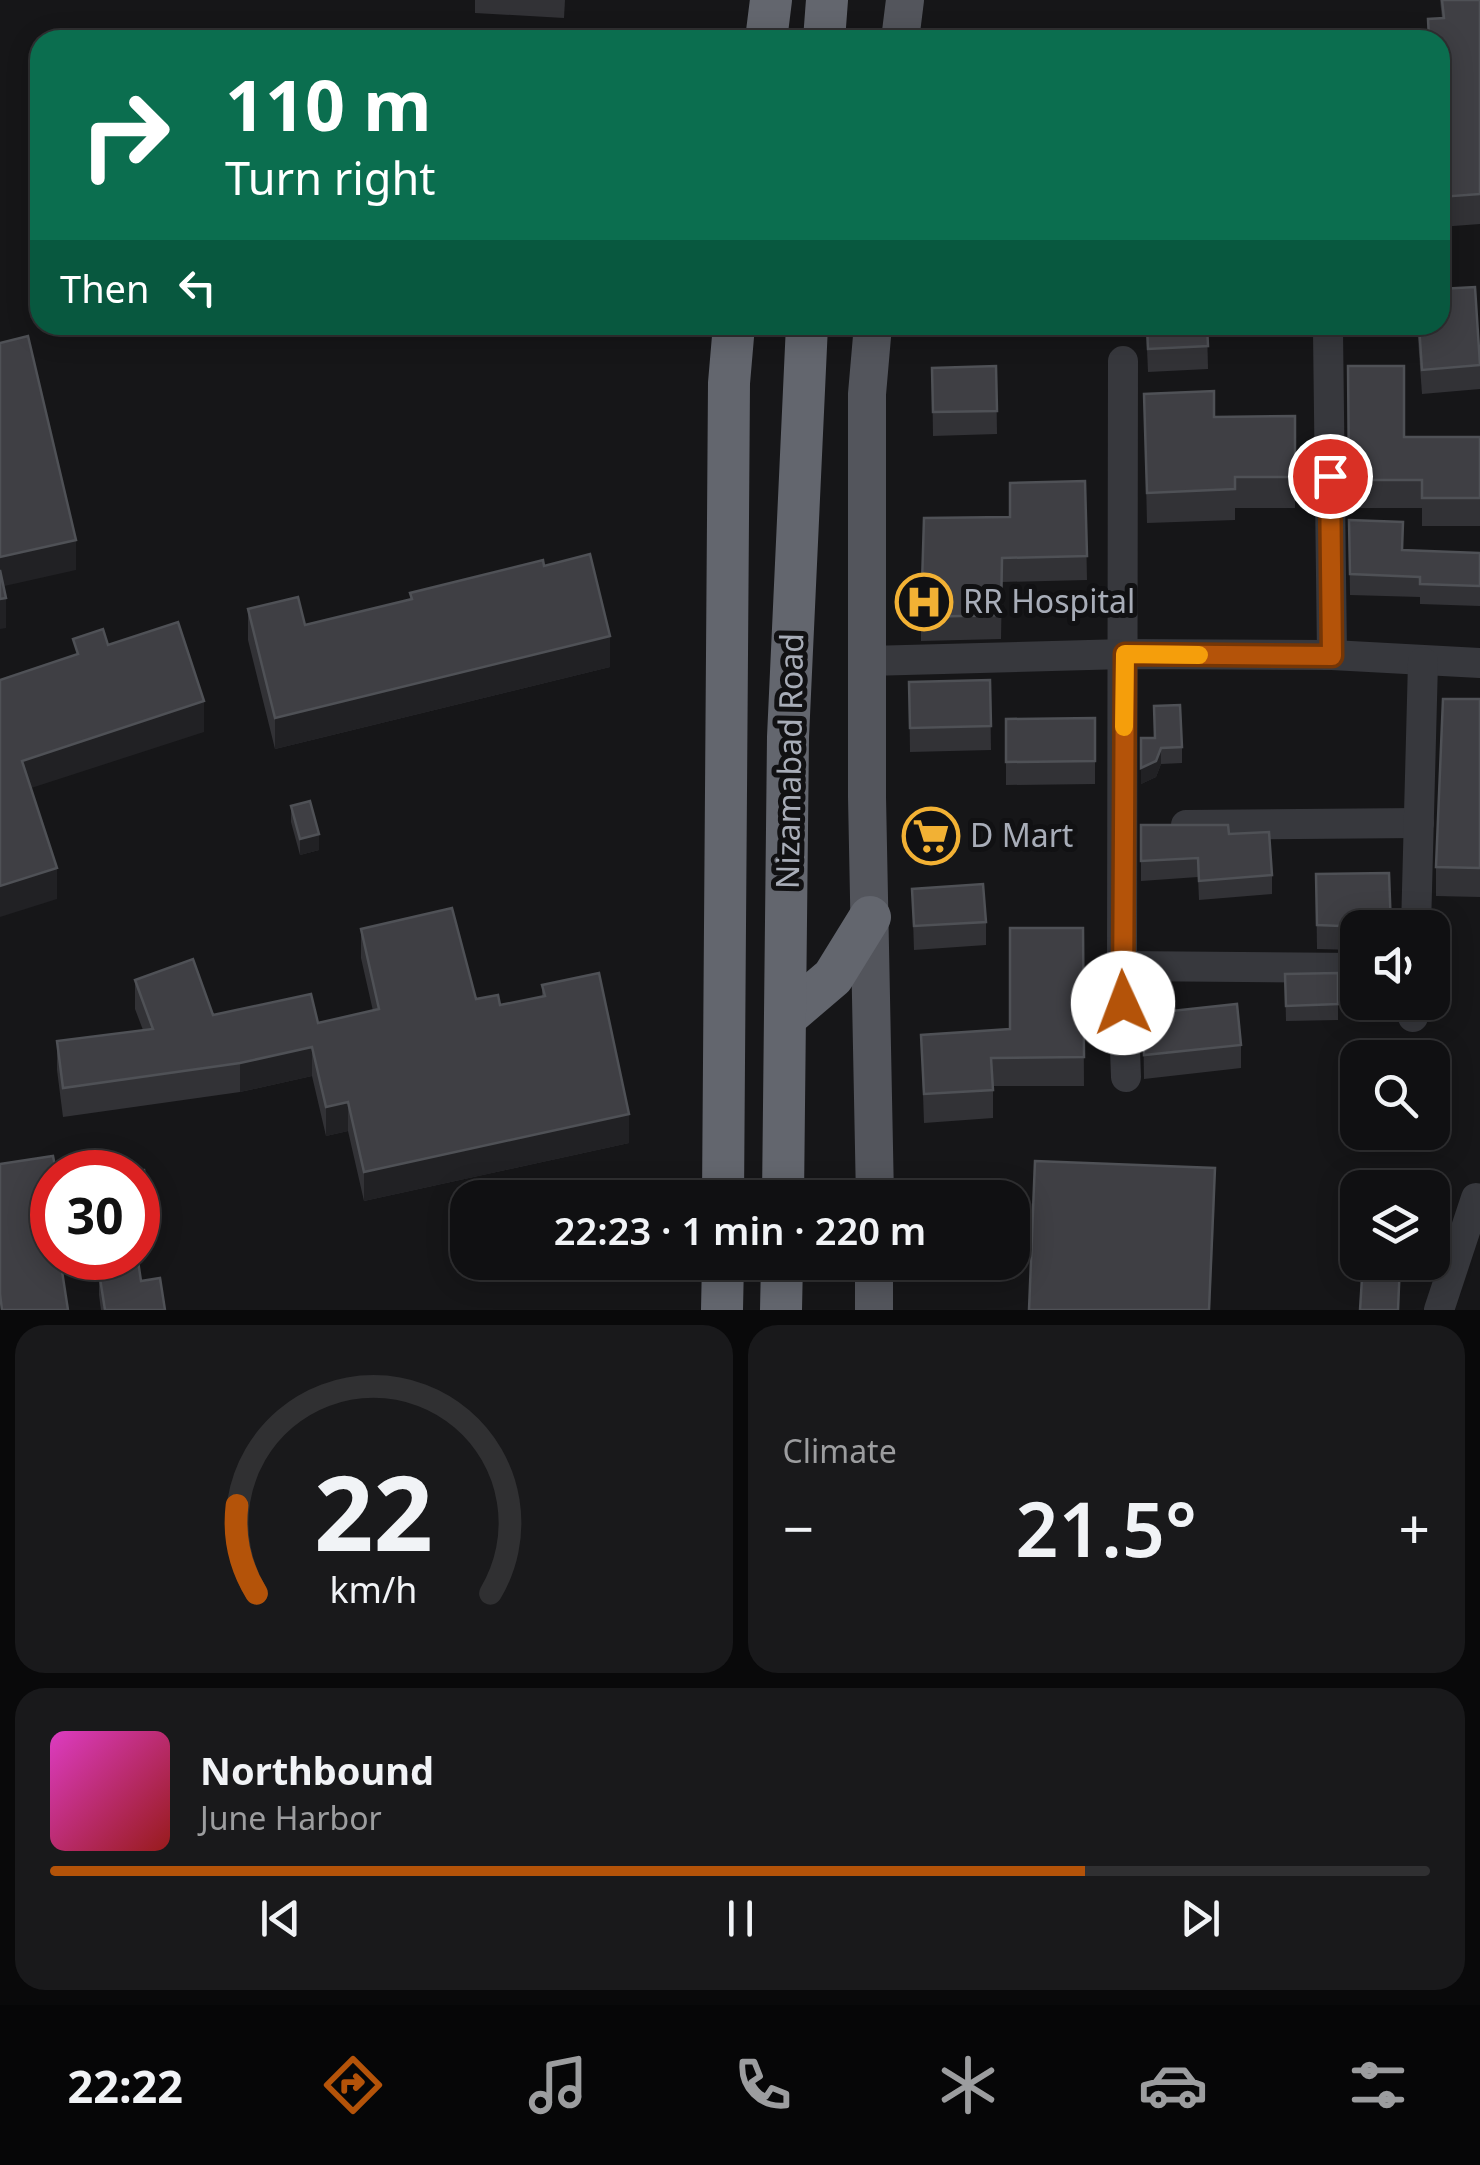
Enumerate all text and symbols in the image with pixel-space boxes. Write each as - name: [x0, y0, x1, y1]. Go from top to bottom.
- text: 110 m: [225, 56, 432, 152]
- icon: right: [60, 70, 190, 200]
- text: Turn right: [225, 147, 436, 208]
- icon: left: [170, 260, 225, 315]
- text: Then: [60, 262, 150, 314]
- pin: [1288, 434, 1373, 519]
- icon: arrive: [1303, 449, 1358, 504]
- hospital icon: RR Hospital: [894, 572, 954, 632]
- place label: RR Hospital: [963, 579, 1135, 622]
- street label: Nizamabad Road: [765, 633, 812, 889]
- supermarket icon: D Mart: [901, 806, 961, 866]
- place label: D Mart: [970, 813, 1073, 856]
- map controls: [1340, 910, 1450, 1280]
- button: sound: [1340, 910, 1450, 1020]
- position arrow: [1071, 951, 1175, 1055]
- button: search: [1340, 1040, 1450, 1150]
- speed limit sign: 30: [30, 1150, 160, 1280]
- button: layers: [1340, 1170, 1450, 1280]
- text: 22:23 · 1 min · 220 m: [554, 1204, 926, 1256]
- text: Climate: [783, 1429, 897, 1472]
- text: 22: [314, 1440, 433, 1581]
- text: 21.5°: [1016, 1477, 1197, 1579]
- text: −: [783, 1490, 814, 1565]
- text: +: [1399, 1490, 1430, 1565]
- text: km/h: [330, 1565, 418, 1613]
- text: Northbound: [200, 1744, 434, 1796]
- text: June Harbor: [200, 1796, 382, 1839]
- icon: previous: [253, 1891, 308, 1946]
- icon: pause: [713, 1891, 768, 1946]
- icon: next: [1173, 1891, 1228, 1946]
- icon: directions: [318, 2050, 388, 2120]
- icon: music: [523, 2050, 593, 2120]
- icon: phone: [728, 2050, 798, 2120]
- icon: climate: [933, 2050, 1003, 2120]
- icon: car: [1138, 2050, 1208, 2120]
- icon: filters: [1343, 2050, 1413, 2120]
- text: 22:22: [67, 2055, 183, 2116]

